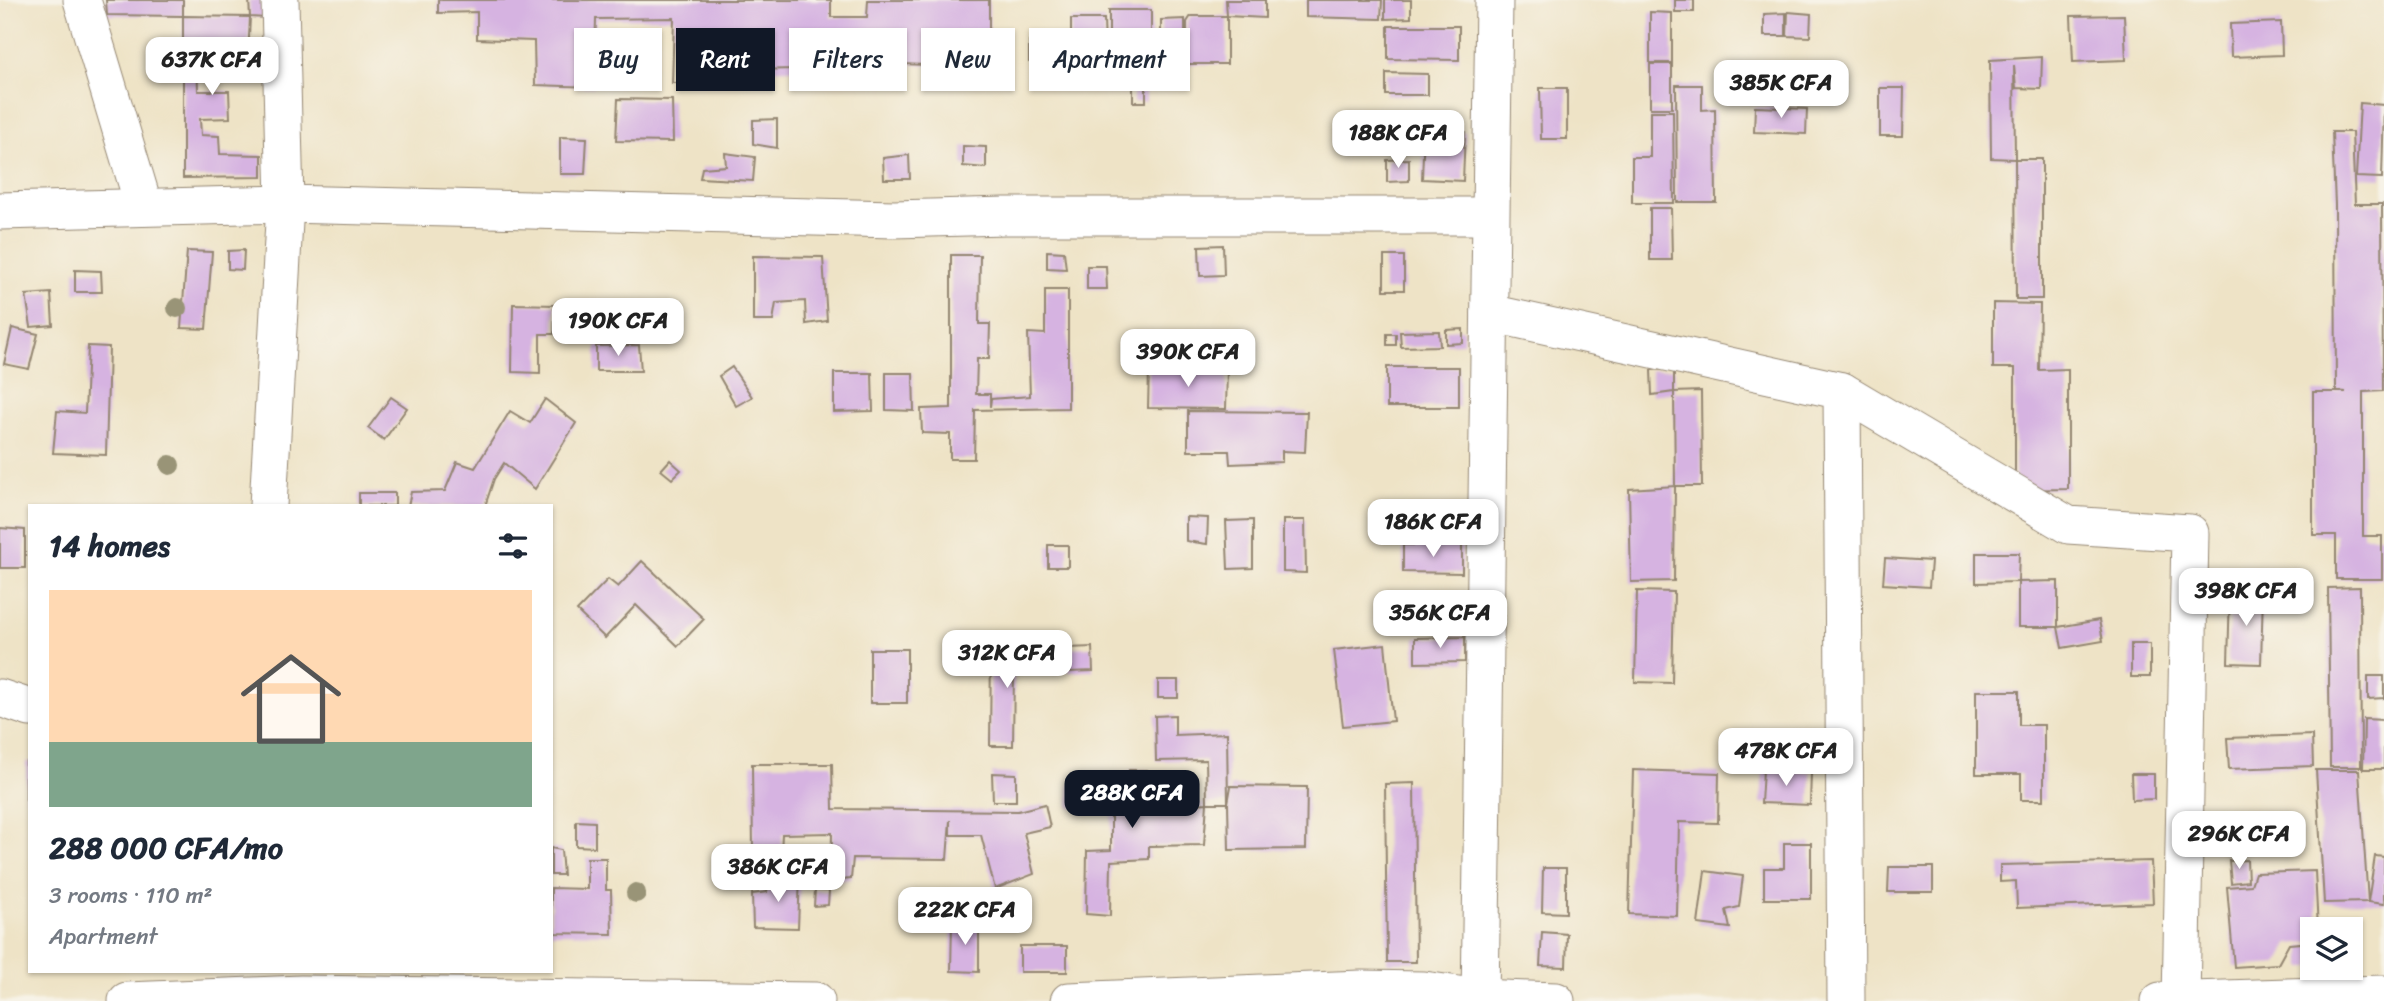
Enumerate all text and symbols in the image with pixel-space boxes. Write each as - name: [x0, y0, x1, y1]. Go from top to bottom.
- chip: Buy: [574, 28, 662, 91]
- chip: Rent: [676, 28, 775, 91]
- chip: Filters: [789, 28, 907, 91]
- chip: New: [921, 28, 1015, 91]
- chip: Apartment: [1029, 28, 1190, 91]
- pin: 637K CFA: [140, 38, 284, 97]
- text: 637K CFA: [162, 39, 262, 80]
- pin: 385K CFA: [1709, 60, 1853, 120]
- text: 385K CFA: [1730, 62, 1832, 103]
- pin: 188K CFA: [1326, 110, 1470, 170]
- text: 188K CFA: [1348, 112, 1448, 153]
- pin: 190K CFA: [546, 298, 690, 358]
- text: 190K CFA: [568, 300, 668, 341]
- pin: 390K CFA: [1116, 330, 1260, 389]
- text: 390K CFA: [1136, 331, 1240, 372]
- pin: 186K CFA: [1361, 500, 1505, 559]
- text: 186K CFA: [1384, 501, 1482, 542]
- text: 14 homes: [49, 519, 170, 573]
- icon: filters: [494, 527, 532, 565]
- pin: 398K CFA: [2174, 568, 2318, 628]
- text: 398K CFA: [2195, 570, 2297, 611]
- pin: 356K CFA: [1368, 590, 1512, 650]
- text: 356K CFA: [1389, 592, 1491, 633]
- pin: 312K CFA: [935, 630, 1079, 690]
- text: 312K CFA: [958, 632, 1056, 673]
- icon: home: [228, 636, 354, 762]
- pin: 478K CFA: [1714, 728, 1858, 788]
- text: 478K CFA: [1734, 730, 1838, 771]
- pin: 288K CFA: [1060, 770, 1204, 830]
- text: 288K CFA: [1081, 772, 1183, 813]
- pin: 296K CFA: [2167, 812, 2311, 871]
- text: 296K CFA: [2188, 813, 2290, 854]
- text: 288 000 CFA/mo: [49, 821, 283, 875]
- pin: 386K CFA: [706, 844, 850, 904]
- text: 386K CFA: [727, 846, 829, 887]
- text: 3 rooms · 110 m²: [49, 875, 213, 916]
- pin: 222K CFA: [893, 888, 1037, 947]
- text: 222K CFA: [914, 889, 1016, 930]
- text: Apartment: [49, 916, 158, 957]
- map controls: [2300, 917, 2363, 980]
- button: layers: [2300, 917, 2363, 980]

